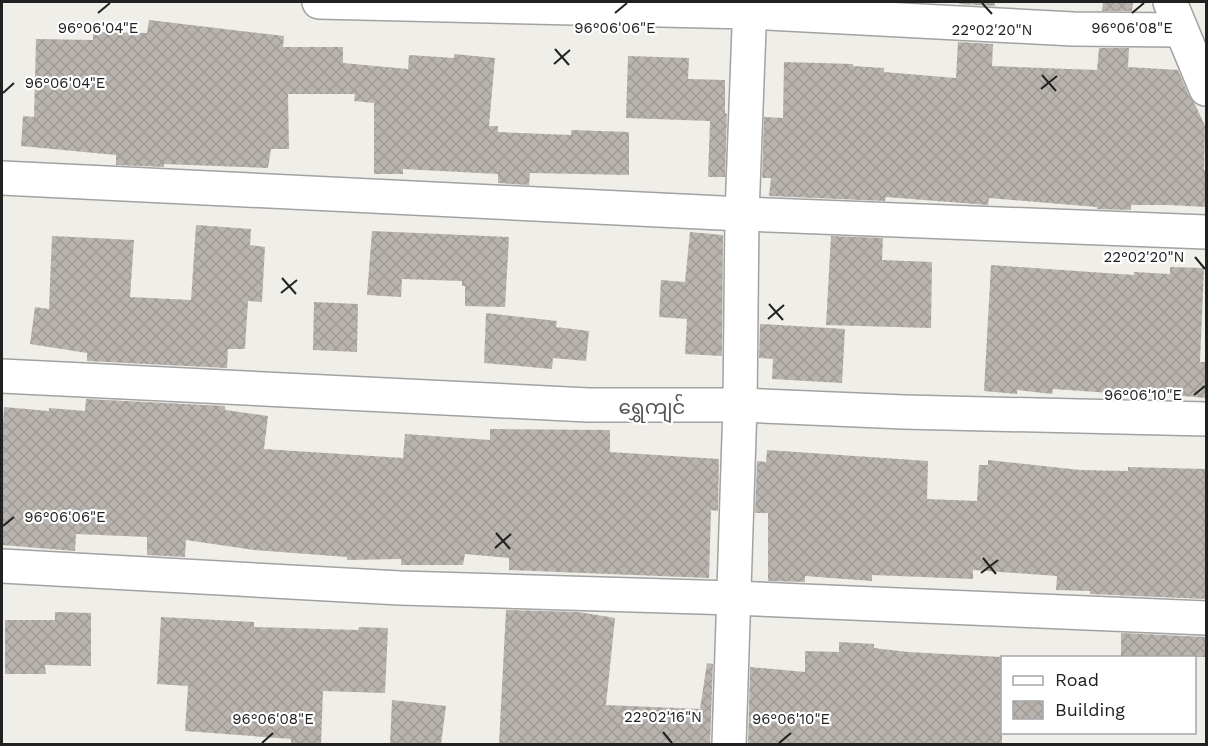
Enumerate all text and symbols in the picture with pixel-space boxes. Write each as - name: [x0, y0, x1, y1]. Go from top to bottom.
- text: 96°06'04"E: [58, 19, 138, 37]
- text: 96°06'06"E: [574, 19, 656, 37]
- text: 96°06'08"E: [1091, 19, 1173, 37]
- text: 22°02'20"N: [951, 21, 1033, 39]
- text: 96°06'04"E: [25, 74, 105, 92]
- text: 22°02'20"N: [1103, 248, 1185, 266]
- text: 96°06'10"E: [1104, 386, 1182, 404]
- district label: ရွှေကျင်: [619, 393, 685, 423]
- text: 96°06'06"E: [24, 508, 106, 526]
- legend: [1001, 656, 1196, 734]
- text: Road: [1055, 669, 1099, 690]
- text: Building: [1055, 699, 1125, 720]
- text: 22°02'16"N: [624, 708, 702, 726]
- text: 96°06'08"E: [232, 710, 314, 728]
- text: 96°06'10"E: [752, 710, 830, 728]

